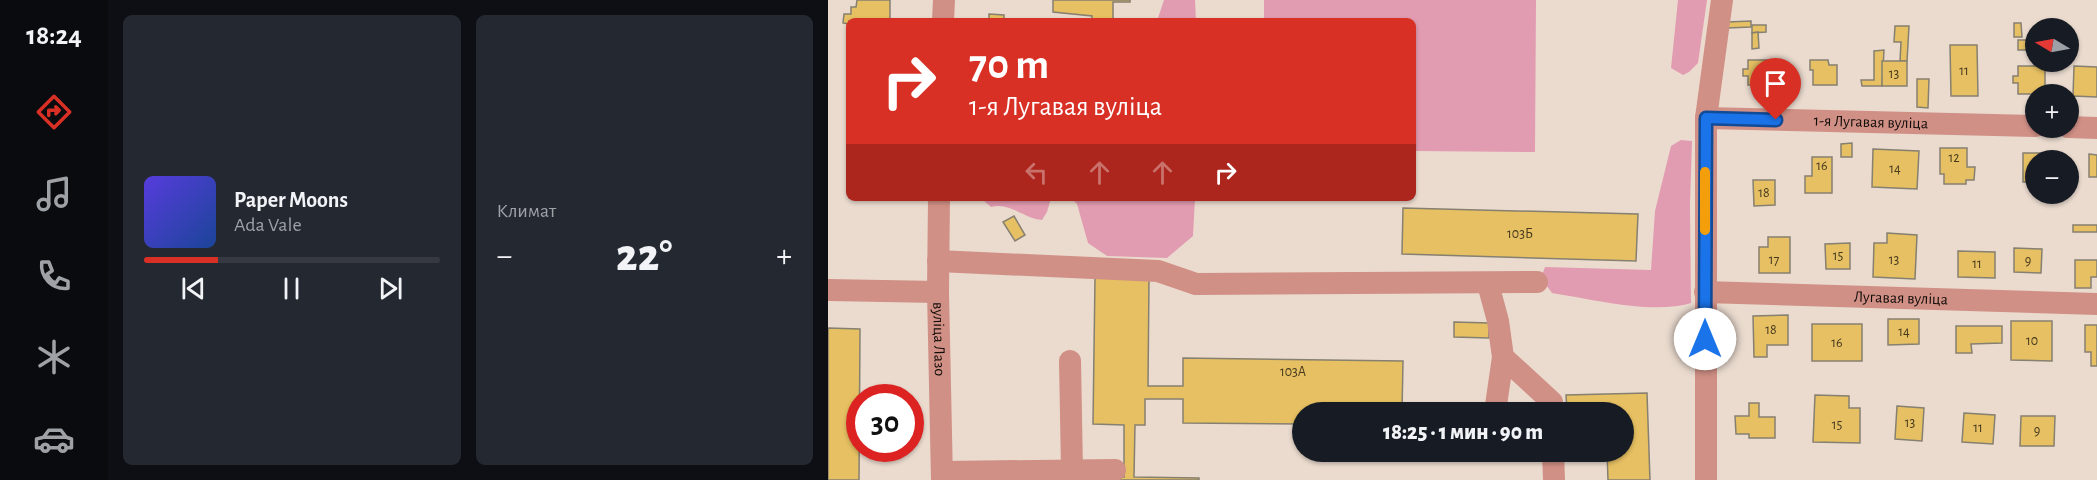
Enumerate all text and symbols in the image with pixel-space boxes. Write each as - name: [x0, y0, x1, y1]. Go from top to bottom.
- north arrow: [2025, 18, 2079, 72]
- map controls: [2025, 18, 2079, 204]
- text: 18:24: [26, 22, 82, 49]
- icon: right: [870, 42, 948, 120]
- text: 70 m: [969, 44, 1049, 86]
- pin: [1750, 58, 1801, 120]
- house number: 11: [1959, 64, 1969, 78]
- icon: arrive: [1759, 67, 1792, 100]
- house number: 13: [1889, 67, 1900, 81]
- button: +: [2025, 84, 2079, 138]
- icon: directions: [33, 91, 75, 133]
- text: 1-я Лугавая вуліца: [969, 93, 1162, 120]
- street label: 1-я Лугавая вуліца: [1814, 113, 1928, 132]
- button: −: [2025, 150, 2079, 204]
- house number: 12: [1948, 151, 1960, 165]
- icon: left: [1020, 156, 1053, 189]
- icon: ahead: [1083, 156, 1116, 189]
- icon: ahead: [1146, 156, 1179, 189]
- icon: right: [1209, 156, 1242, 189]
- house number: 16: [1816, 159, 1828, 173]
- house number: 14: [1889, 162, 1901, 176]
- icon: music: [33, 173, 75, 215]
- house number: 18: [1758, 186, 1770, 200]
- text: Paper Moons: [234, 189, 348, 211]
- text: Климат: [497, 201, 556, 221]
- text: Ada Vale: [234, 215, 302, 235]
- house number: 103Б: [1507, 227, 1533, 241]
- text: 22°: [616, 234, 672, 279]
- text: −: [497, 240, 512, 273]
- text: +: [776, 240, 792, 273]
- house number: 15: [1833, 249, 1843, 263]
- house number: 17: [1769, 253, 1779, 267]
- house number: 13: [1889, 253, 1900, 267]
- house number: 9: [2025, 254, 2031, 268]
- icon: phone: [33, 255, 75, 297]
- house number: 11: [1972, 257, 1982, 271]
- icon: previous: [177, 272, 210, 305]
- icon: pause: [275, 272, 308, 305]
- icon: next: [374, 272, 407, 305]
- street label: Лугавая вуліца: [1854, 289, 1948, 308]
- street label: вуліца Лазо: [929, 302, 948, 376]
- position arrow: [1673, 307, 1737, 371]
- house number: 18: [1765, 323, 1777, 337]
- house number: 14: [1898, 325, 1910, 339]
- house number: 10: [2026, 334, 2038, 348]
- icon: climate: [33, 336, 75, 378]
- house number: 16: [1831, 336, 1843, 350]
- house number: 103А: [1280, 365, 1306, 379]
- speed limit sign: 30: [846, 384, 924, 462]
- house number: 13: [1905, 416, 1916, 430]
- icon: car: [33, 418, 75, 460]
- house number: 15: [1832, 418, 1842, 432]
- text: 18:25 · 1 мин · 90 m: [1383, 421, 1543, 443]
- house number: 11: [1973, 421, 1983, 435]
- house number: 9: [2034, 424, 2040, 438]

